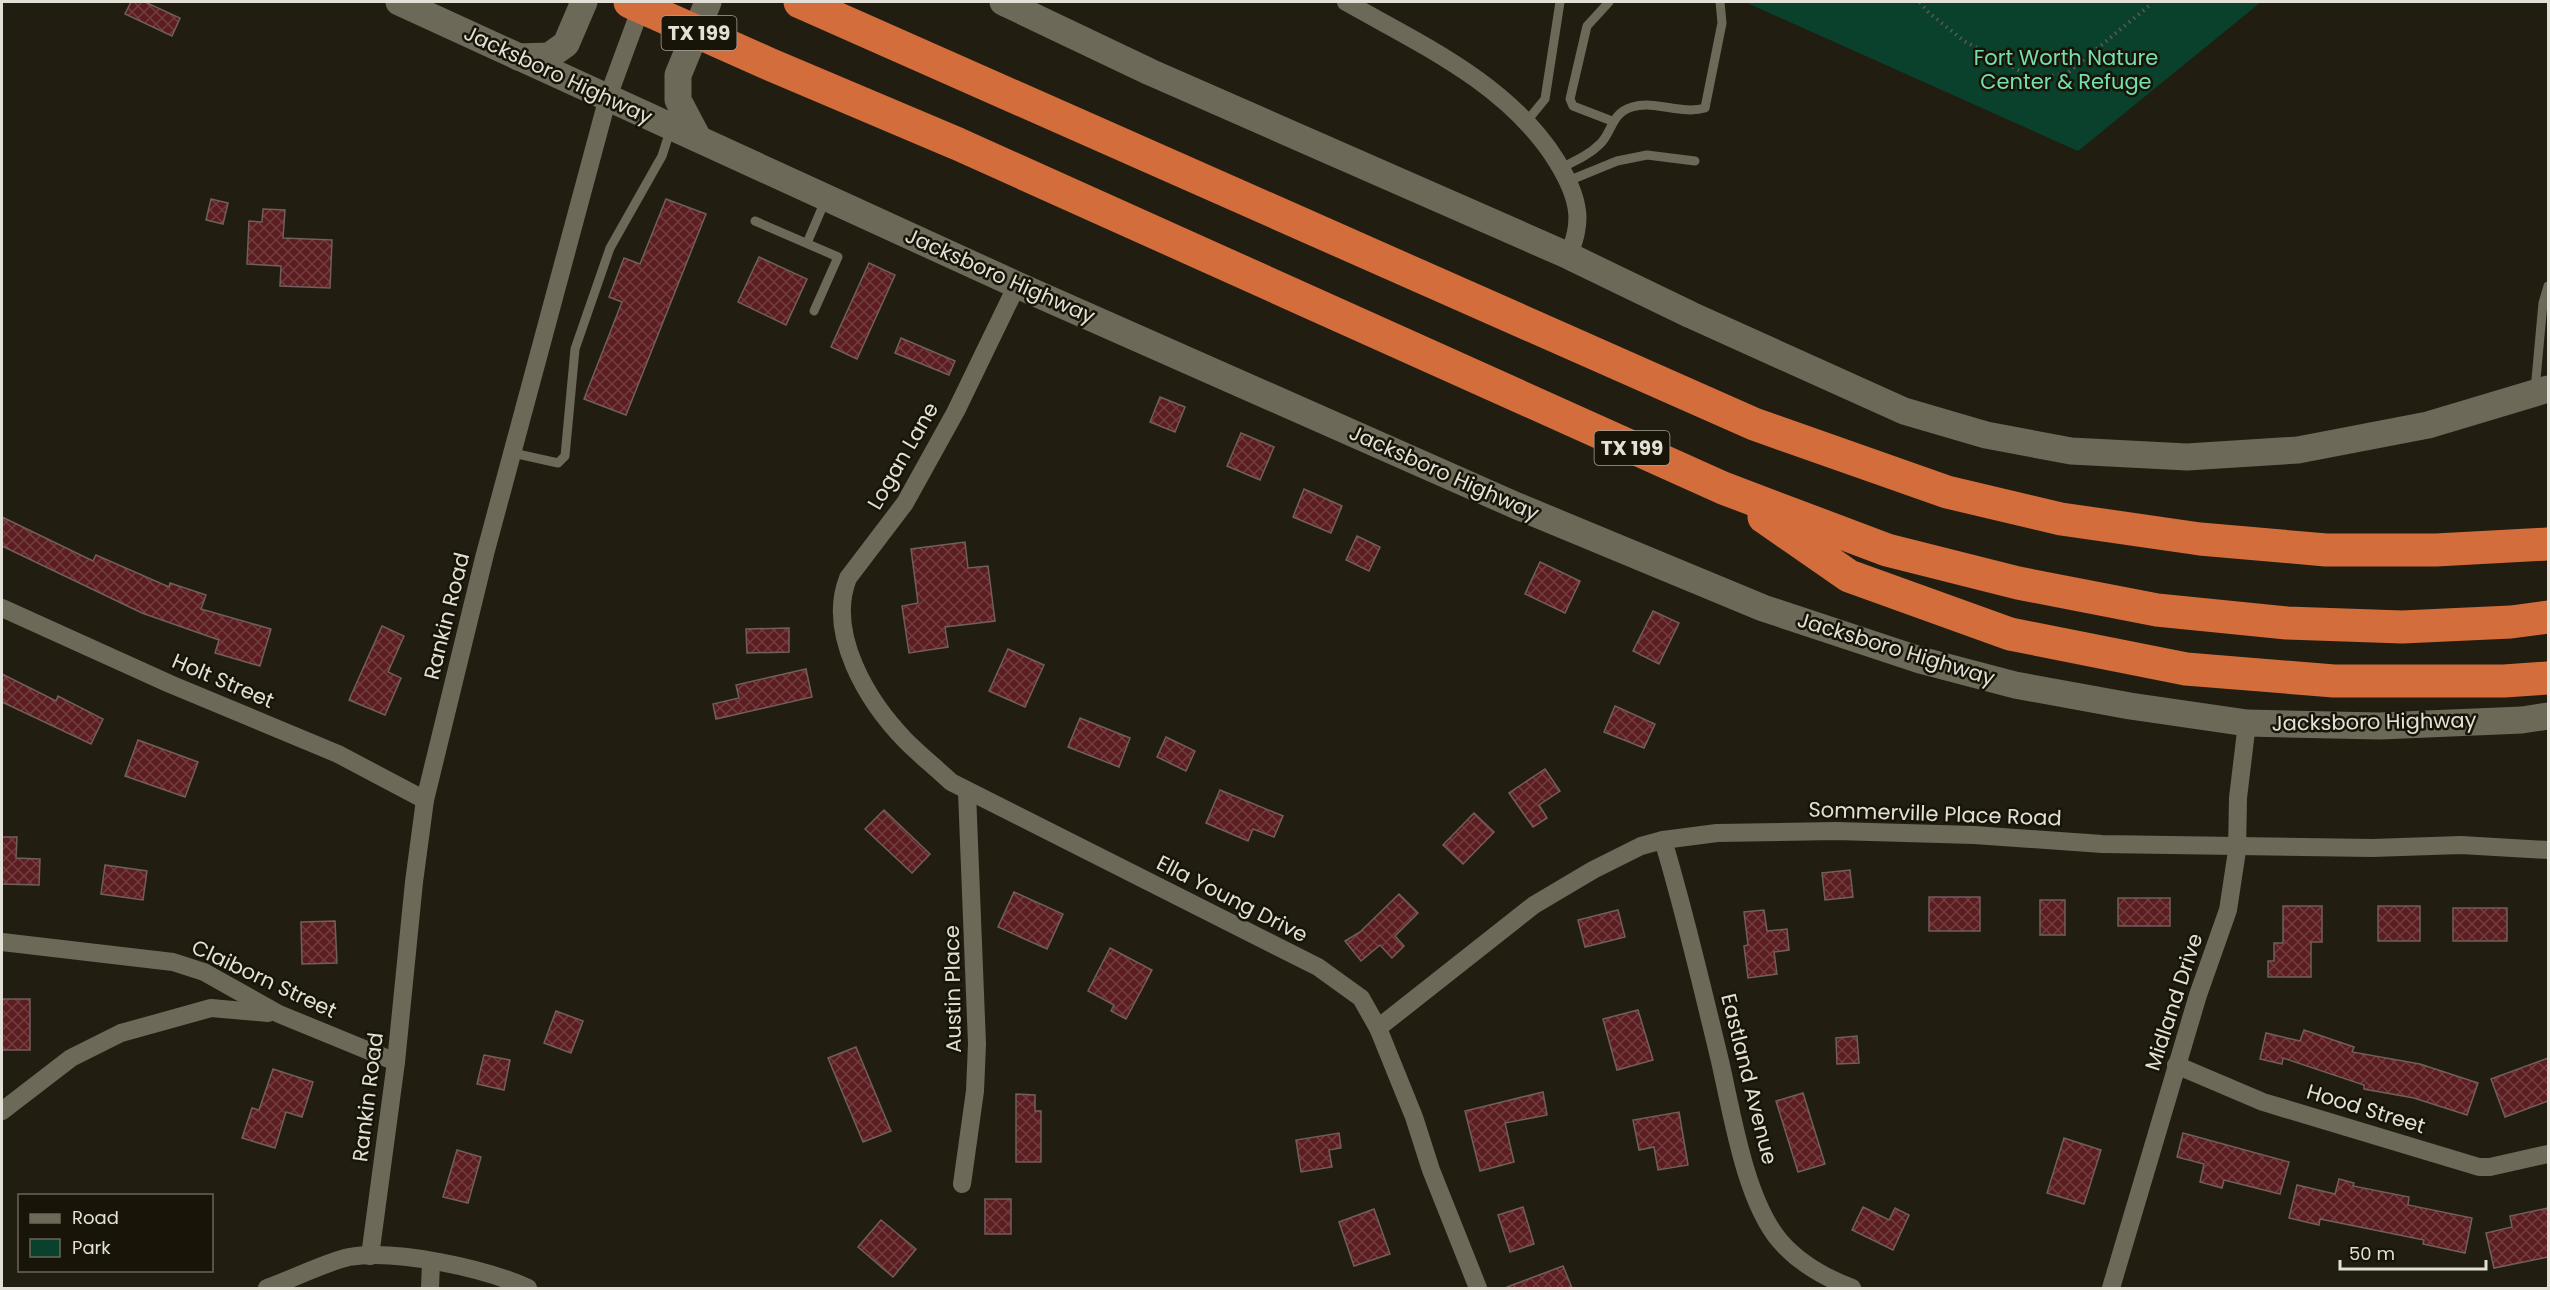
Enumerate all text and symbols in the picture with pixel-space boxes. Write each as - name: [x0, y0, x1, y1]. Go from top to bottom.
- road number: TX 199: [662, 16, 736, 50]
- street label: Jacksboro Highway: [459, 18, 657, 131]
- park label: Fort Worth Nature Center & Refuge: [1974, 43, 2158, 96]
- street label: Jacksboro Highway: [901, 221, 1100, 331]
- street label: Logan Lane: [860, 397, 945, 515]
- street label: Jacksboro Highway: [1345, 418, 1544, 528]
- road number: TX 199: [1594, 431, 1670, 465]
- street label: Rankin Road: [417, 549, 476, 682]
- street label: Jacksboro Highway: [1794, 605, 1999, 692]
- street label: Holt Street: [168, 646, 279, 715]
- street label: Jacksboro Highway: [2271, 705, 2477, 738]
- street label: Sommerville Place Road: [1808, 795, 2062, 832]
- street label: Ella Young Drive: [1152, 848, 1313, 949]
- street label: Austin Place: [937, 925, 968, 1053]
- street label: Midland Drive: [2138, 930, 2209, 1074]
- street label: Claiborn Street: [187, 932, 341, 1025]
- street label: Eastland Avenue: [1714, 990, 1785, 1167]
- street label: Rankin Road: [345, 1031, 390, 1163]
- street label: Hood Street: [2303, 1077, 2429, 1140]
- legend: [18, 1194, 213, 1272]
- text: Road: [72, 1205, 119, 1230]
- scale bar: [2340, 1233, 2486, 1271]
- text: Park: [72, 1235, 111, 1260]
- text: 50 m: [2349, 1241, 2395, 1266]

